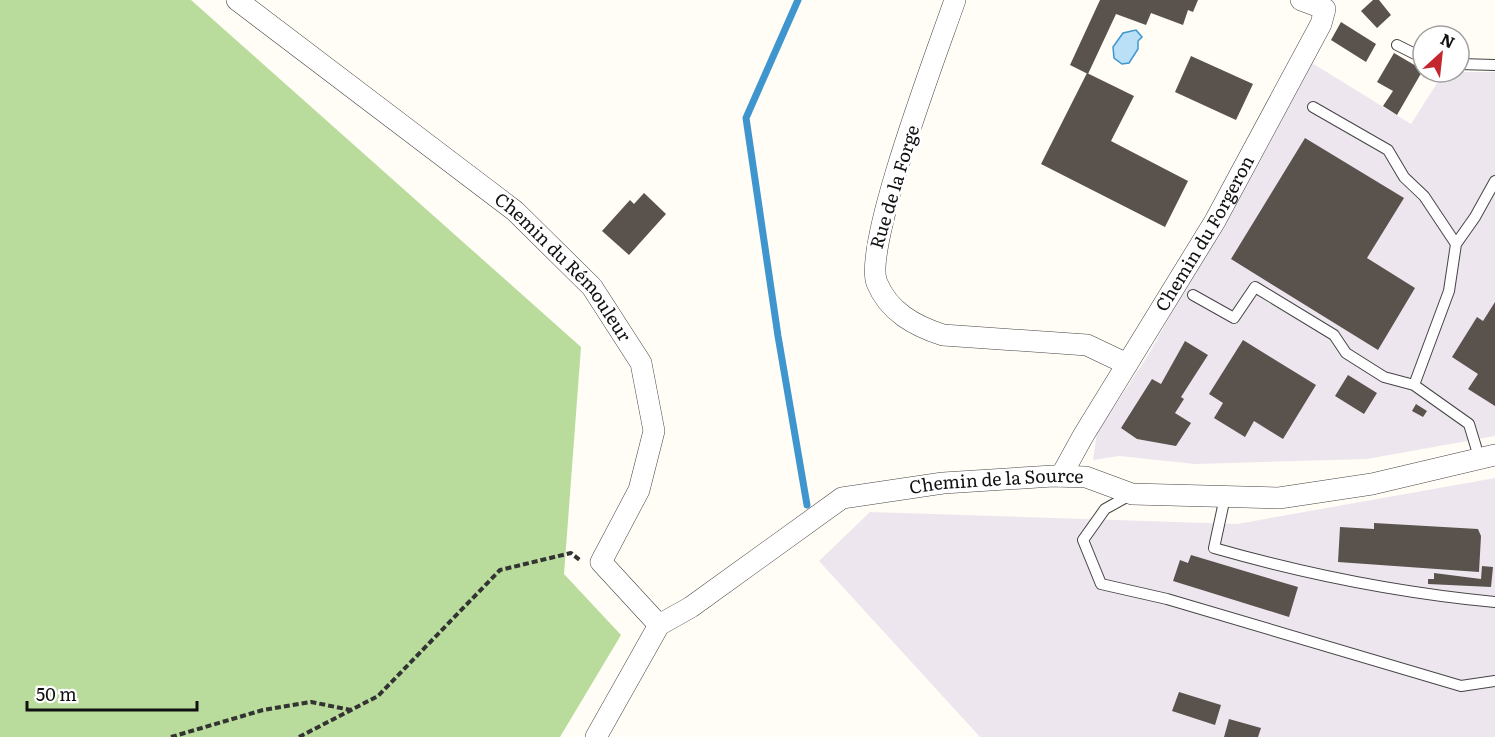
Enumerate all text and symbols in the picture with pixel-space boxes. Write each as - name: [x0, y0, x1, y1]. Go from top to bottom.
- north arrow: [1411, 24, 1471, 84]
- text: N: [1437, 26, 1460, 53]
- street label: Rue de la Forge: [862, 121, 925, 252]
- street label: Chemin du Forgeron: [1148, 150, 1260, 316]
- street label: Chemin du Rémouleur: [489, 185, 639, 347]
- street label: Chemin de la Source: [907, 461, 1084, 500]
- scale bar: [27, 674, 196, 712]
- text: 50 m: [36, 680, 77, 707]

